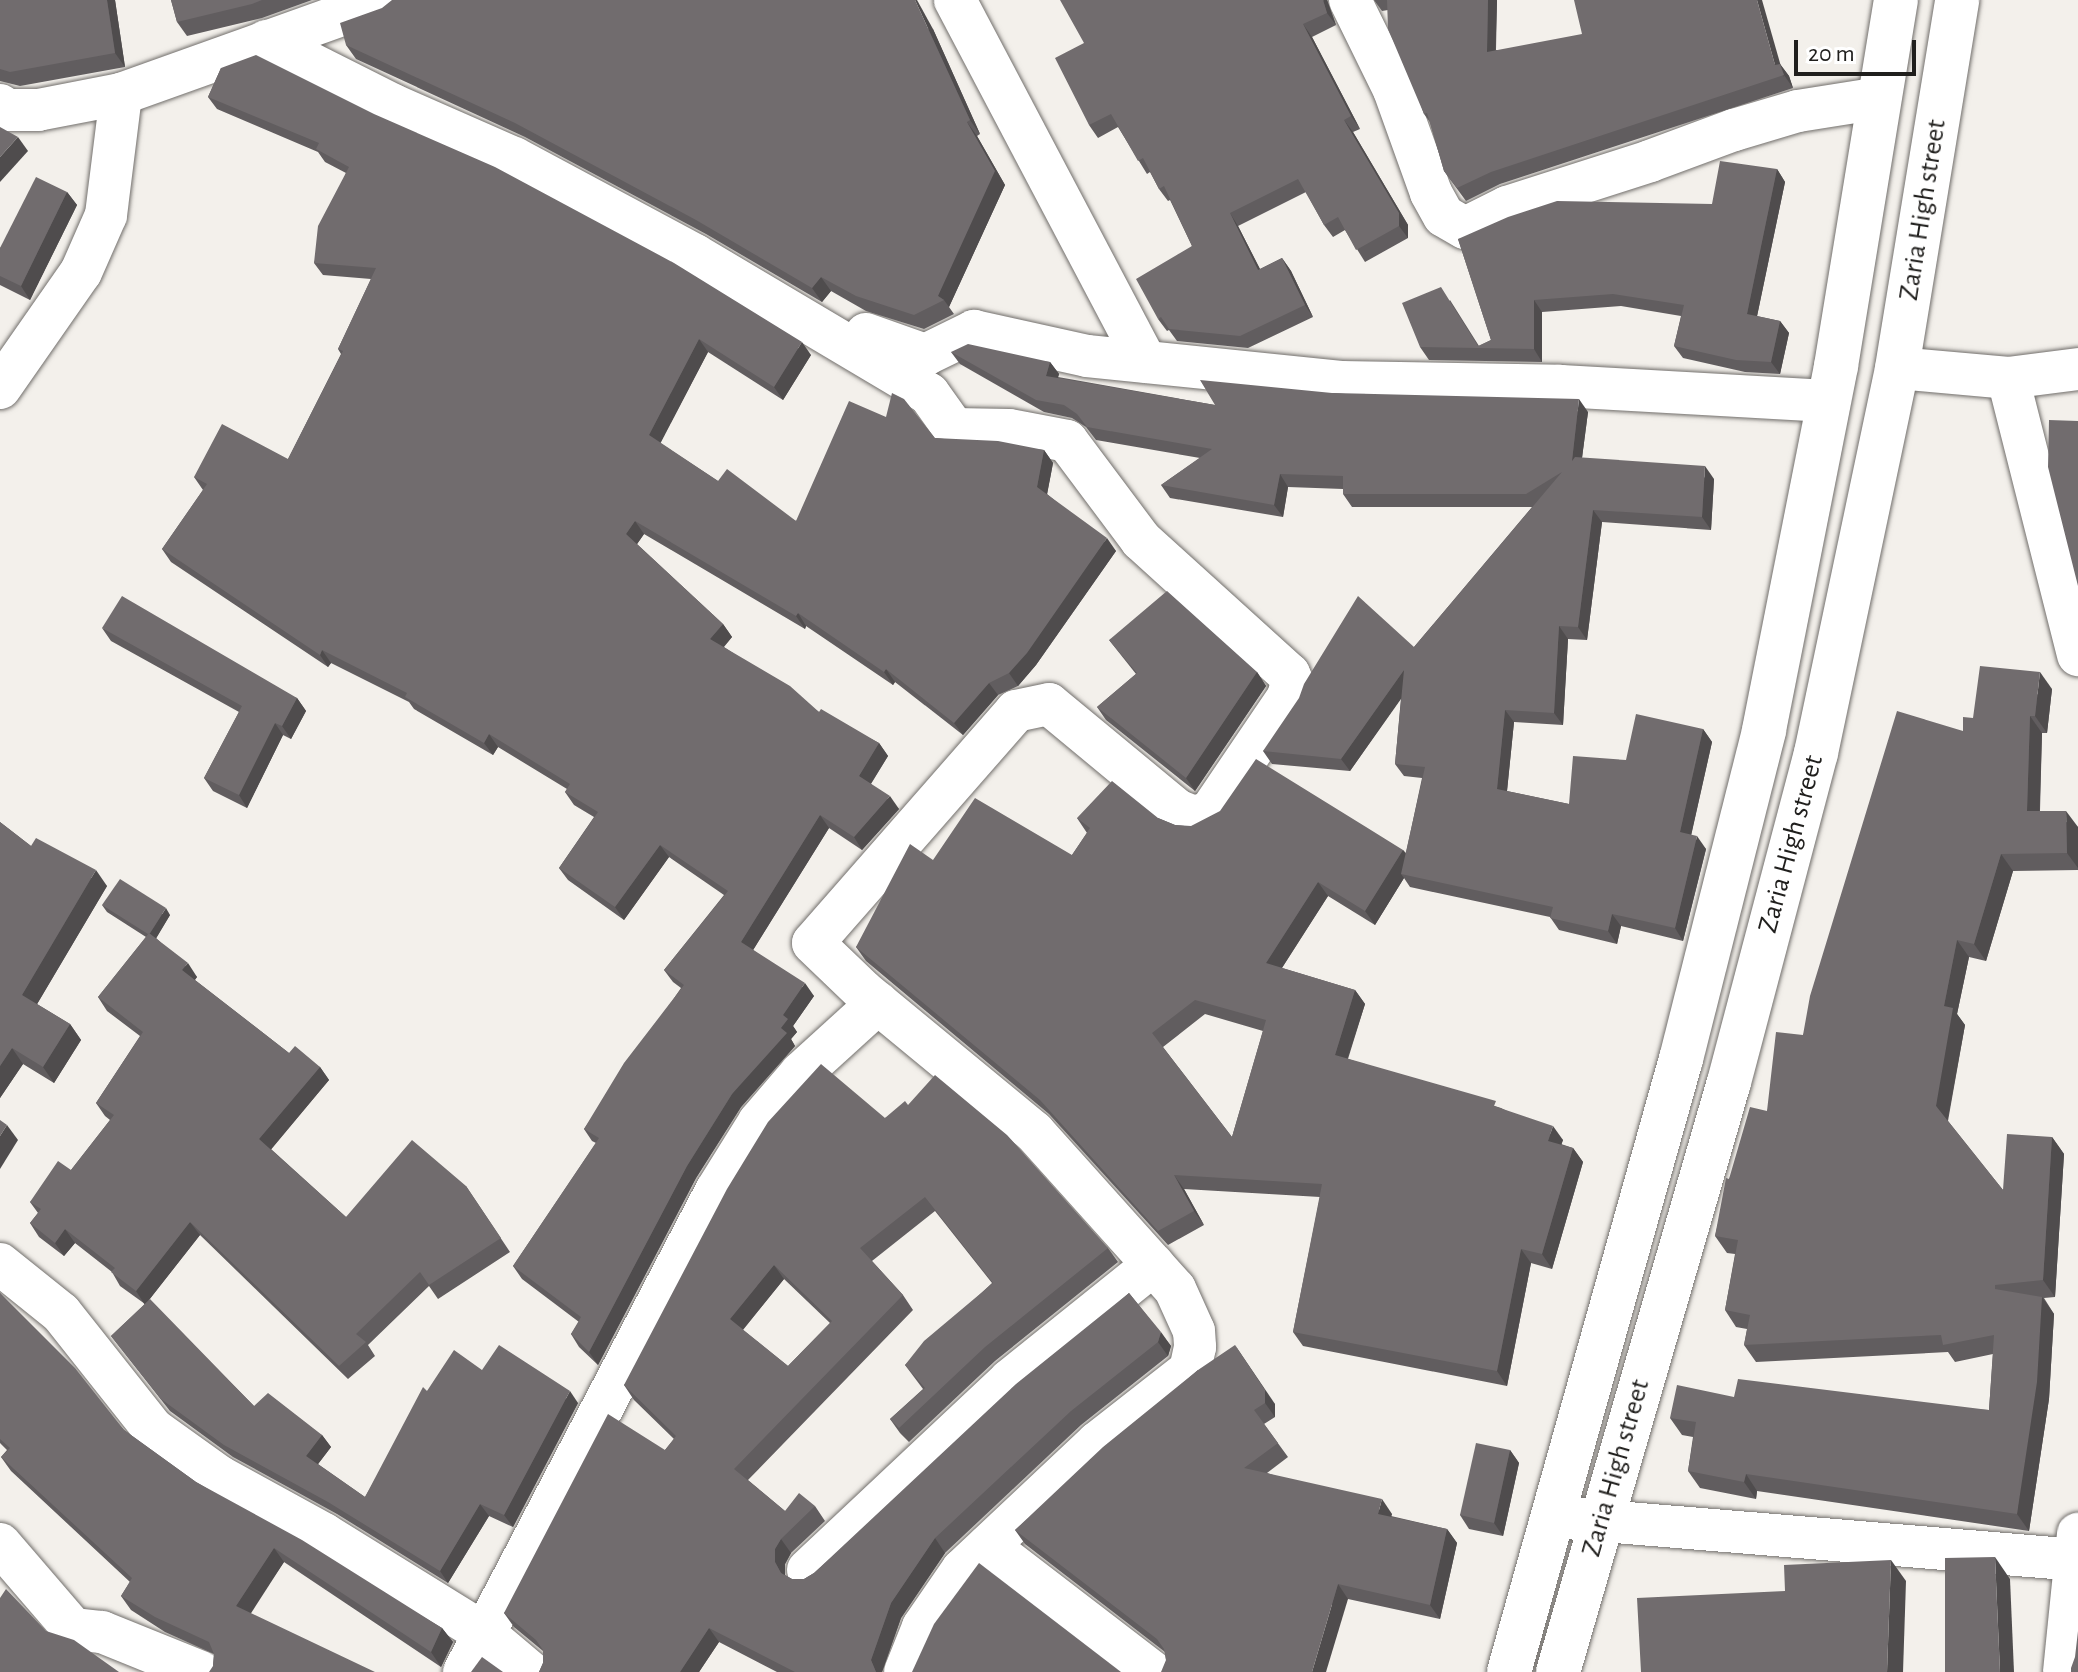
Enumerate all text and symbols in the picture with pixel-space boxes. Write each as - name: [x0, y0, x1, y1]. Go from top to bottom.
- scale bar: [1798, 24, 1920, 74]
- text: 20 m: [1808, 42, 1855, 66]
- street label: Zaria High street: [1892, 117, 1954, 303]
- street label: Zaria High street: [1751, 751, 1831, 937]
- street label: Zaria High street: [1575, 1376, 1657, 1560]

